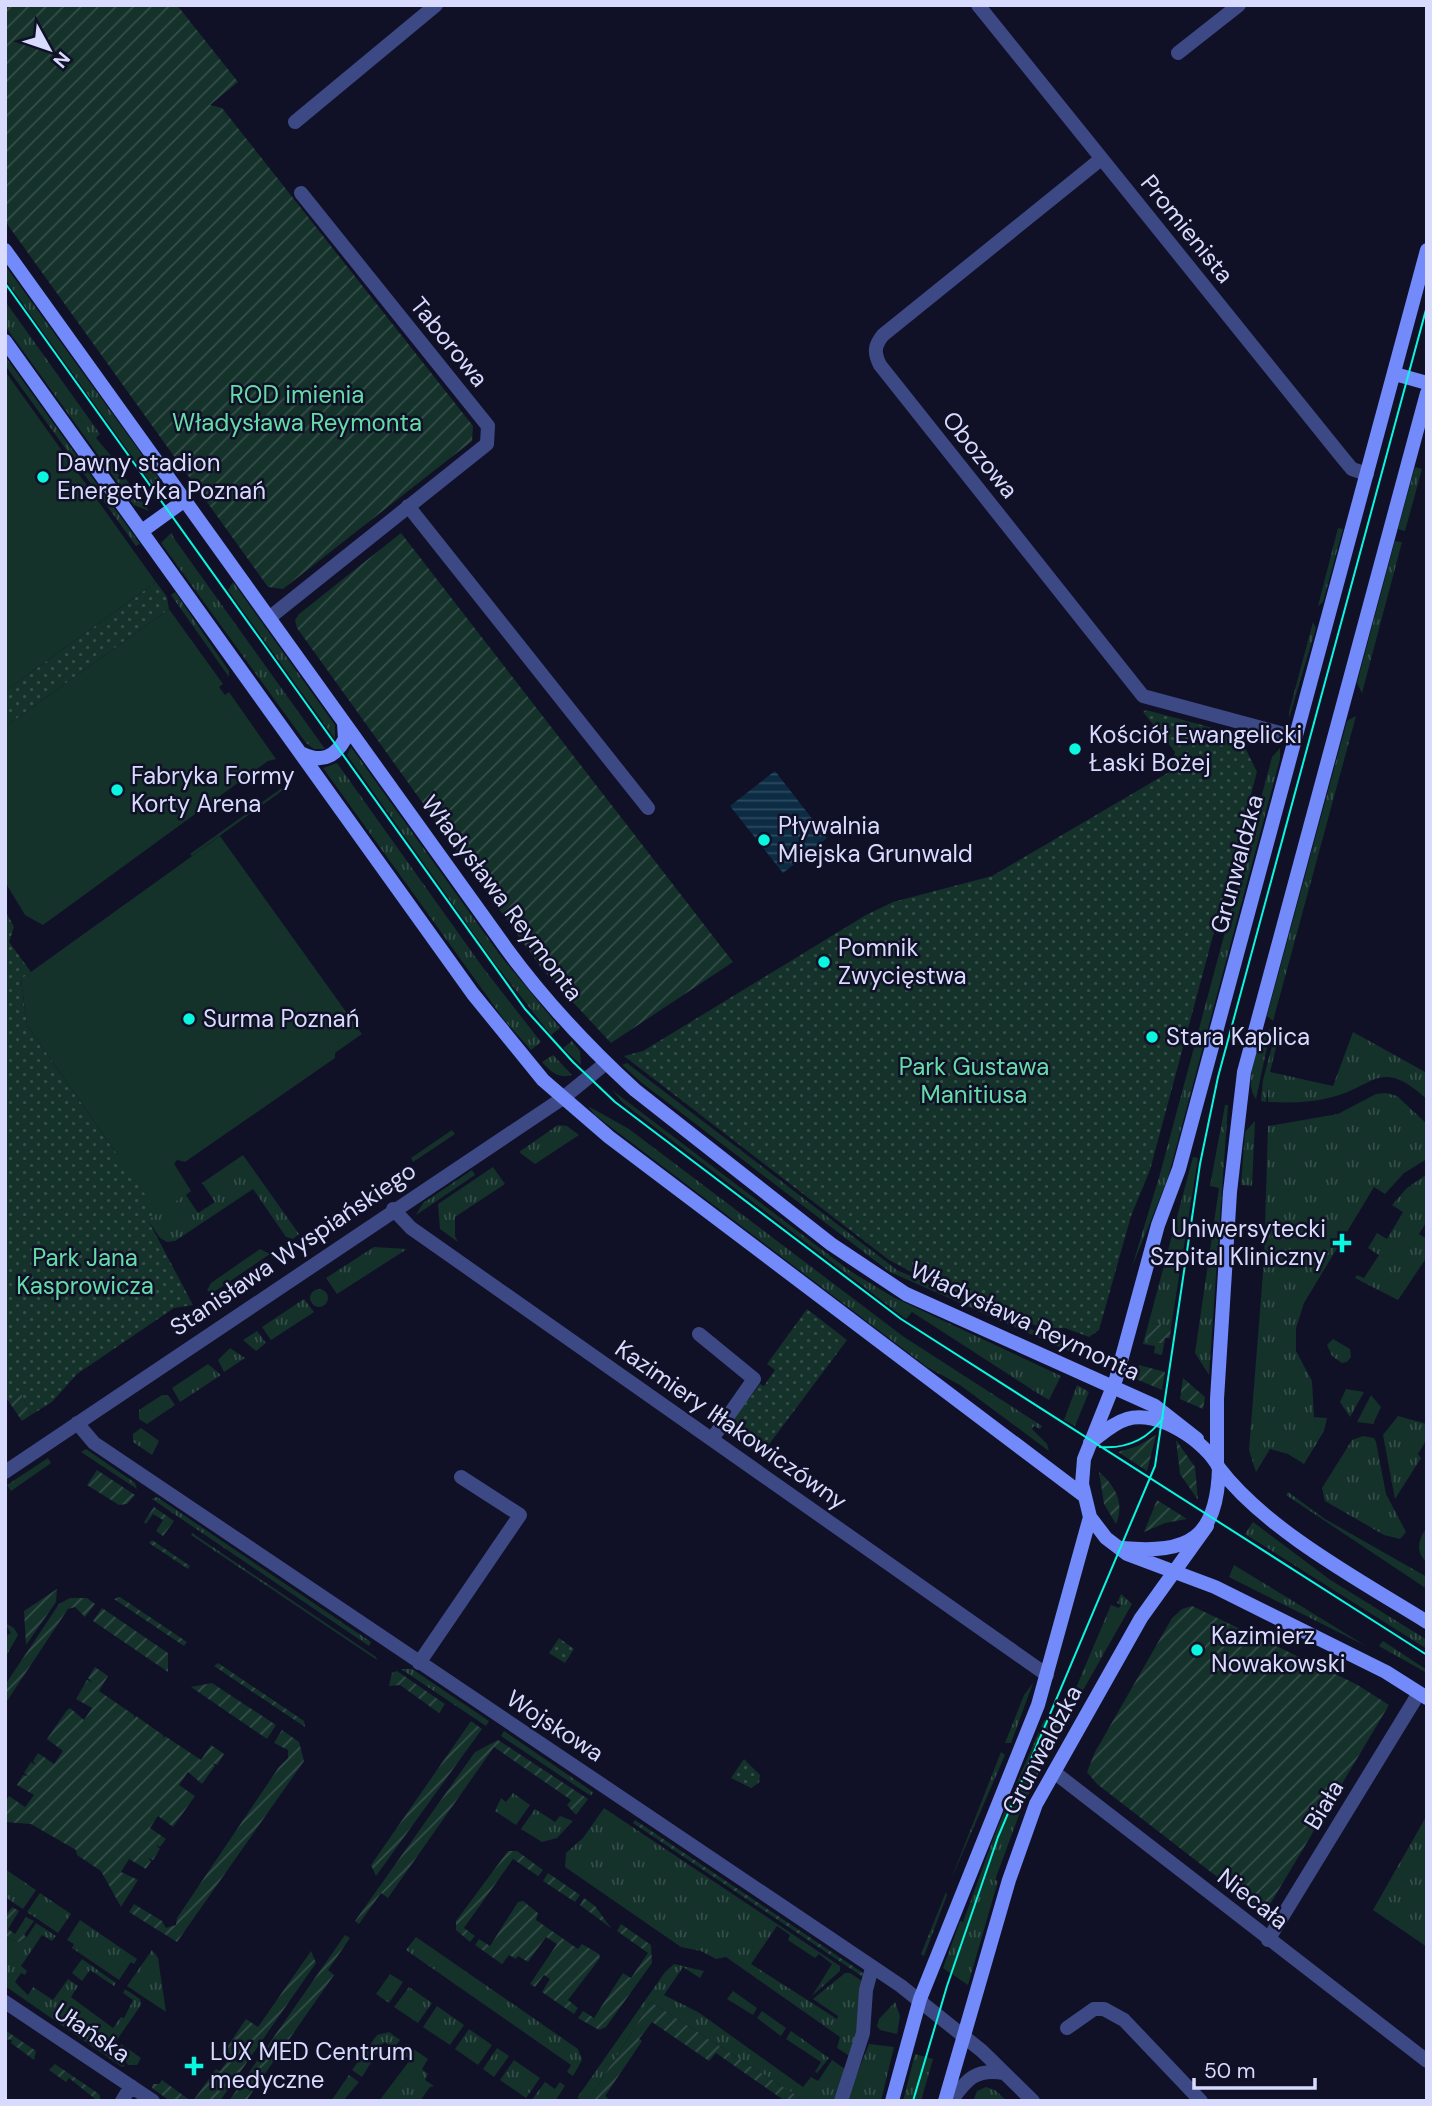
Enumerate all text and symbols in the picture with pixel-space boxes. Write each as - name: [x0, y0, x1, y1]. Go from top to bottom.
- north arrow: [14, 14, 84, 84]
- text: N: [48, 46, 76, 73]
- street label: Promienista: [1134, 168, 1241, 289]
- street label: Taborowa: [404, 290, 495, 393]
- park label: ROD imienia Władysława Reymonta: [172, 379, 422, 438]
- street label: Obozowa: [936, 405, 1025, 505]
- place label: Dawny stadion Energetyka Poznań: [57, 447, 266, 506]
- marker: Dawny stadion Energetyka Poznań: [35, 469, 51, 485]
- place label: Kościół Ewangelicki Łaski Bożej: [1089, 719, 1302, 778]
- marker: Kościół Ewangelicki Łaski Bożej: [1067, 741, 1083, 757]
- place label: Fabryka Formy Korty Arena: [131, 760, 295, 819]
- marker: Fabryka Formy Korty Arena: [109, 782, 125, 798]
- street label: Władysława Reymonta: [415, 788, 590, 1007]
- street label: Grunwaldzka: [1203, 791, 1270, 936]
- place label: Pływalnia Miejska Grunwald: [778, 810, 973, 869]
- marker: Pływalnia Miejska Grunwald: [756, 832, 772, 848]
- place label: Pomnik Zwycięstwa: [838, 932, 967, 991]
- marker: Pomnik Zwycięstwa: [816, 954, 832, 970]
- place label: Surma Poznań: [203, 1003, 359, 1034]
- marker: Surma Poznań: [181, 1011, 197, 1027]
- place label: Stara Kaplica: [1166, 1021, 1310, 1052]
- marker: Stara Kaplica: [1144, 1029, 1160, 1045]
- park label: Park Gustawa Manitiusa: [899, 1051, 1049, 1110]
- street label: Stanisława Wyspiańskiego: [164, 1155, 422, 1343]
- place label: Uniwersytecki Szpital Kliniczny: [1150, 1213, 1326, 1272]
- marker: Uniwersytecki Szpital Kliniczny: [1332, 1233, 1352, 1253]
- park label: Park Jana Kasprowicza: [16, 1242, 154, 1301]
- street label: Władysława Reymonta: [905, 1254, 1145, 1387]
- street label: Kazimiery Iłłakowiczówny: [609, 1333, 853, 1516]
- place label: Kazimierz Nowakowski: [1211, 1620, 1346, 1679]
- marker: Kazimierz Nowakowski: [1189, 1642, 1205, 1658]
- street label: Grunwaldzka: [995, 1680, 1089, 1820]
- street label: Wojskowa: [501, 1683, 610, 1769]
- street label: Biała: [1297, 1774, 1350, 1835]
- street label: Niecała: [1212, 1861, 1295, 1936]
- street label: Ułańska: [48, 1996, 136, 2069]
- place label: LUX MED Centrum medyczne: [210, 2036, 413, 2095]
- scale bar: [1194, 2046, 1315, 2090]
- marker: LUX MED Centrum medyczne: [184, 2056, 204, 2076]
- text: 50 m: [1204, 2057, 1255, 2085]

